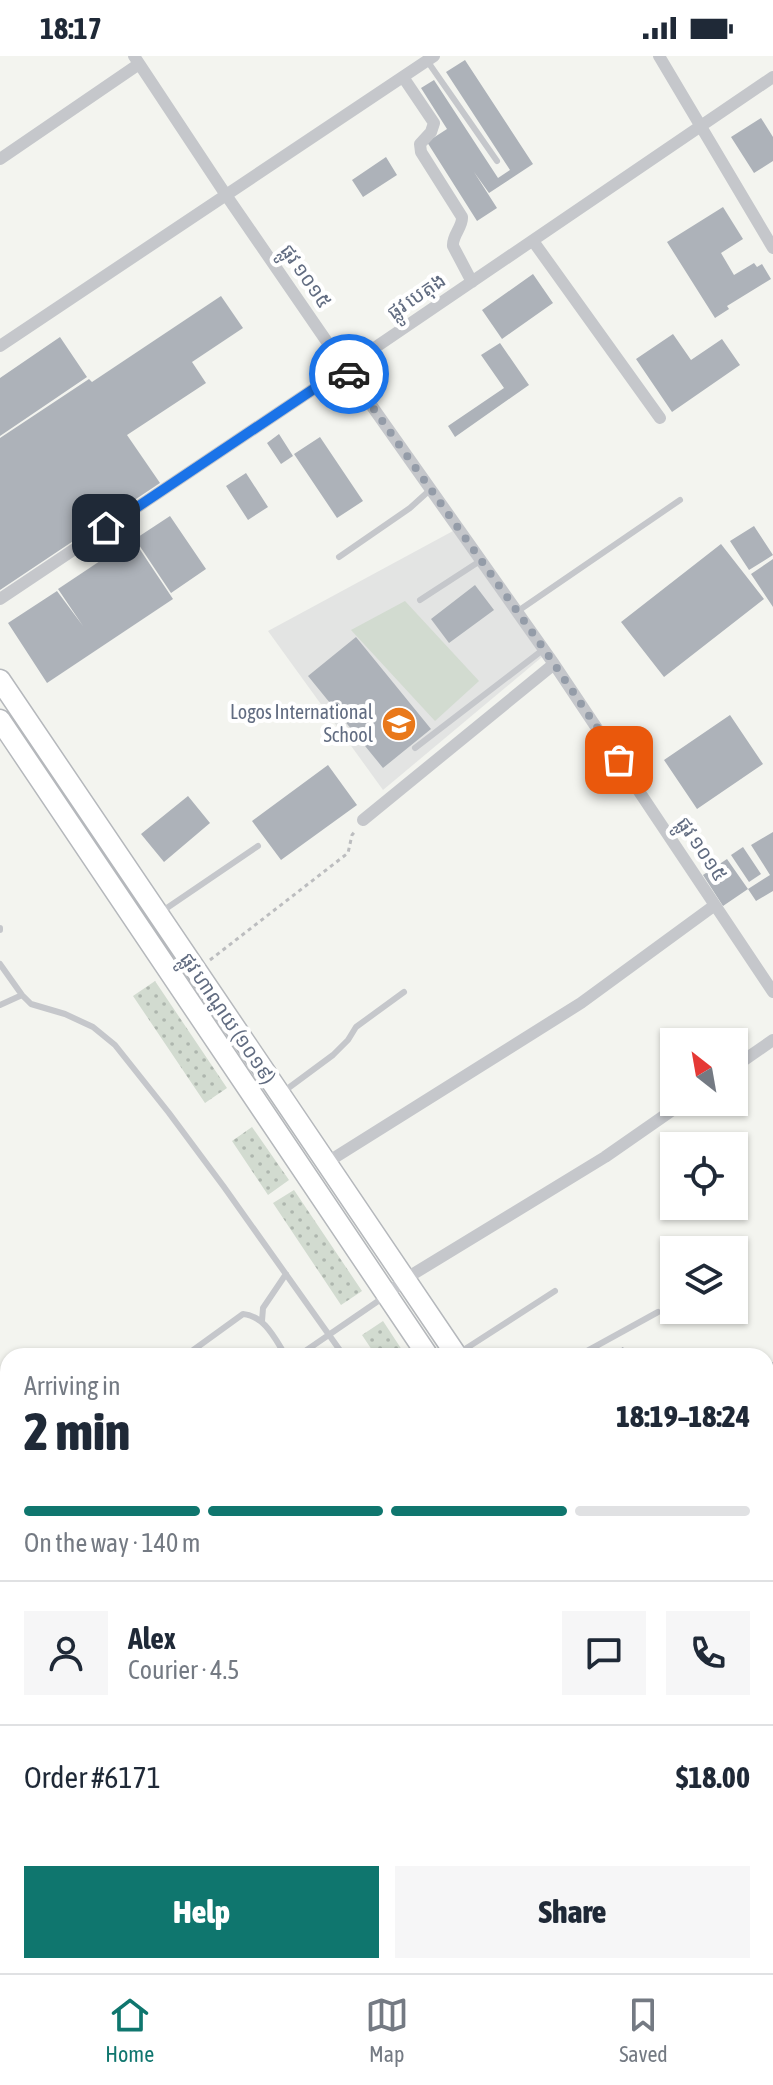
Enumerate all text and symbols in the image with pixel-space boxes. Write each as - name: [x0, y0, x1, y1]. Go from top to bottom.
- text: 18:17: [40, 11, 102, 45]
- street label: ផ្លូវ ១០១៥: [270, 239, 337, 317]
- street label: ផ្លូវ បេតុង: [382, 268, 454, 330]
- courier: [309, 334, 389, 414]
- icon: car: [327, 352, 371, 396]
- pin: [72, 494, 140, 562]
- icon: home: [84, 506, 128, 550]
- place label: Logos International School: [230, 700, 374, 746]
- school or university icon: Logos International School: [380, 705, 418, 743]
- pin: [585, 726, 653, 794]
- icon: bag: [597, 738, 641, 782]
- street label: ផ្លូវ ១០១៥: [666, 812, 732, 890]
- street label: ផ្លូវ ហាណូយ (១០១៩): [169, 948, 281, 1092]
- north arrow: [660, 1028, 748, 1116]
- map controls: [660, 1028, 748, 1324]
- button: locate: [660, 1132, 748, 1220]
- button: layers: [660, 1236, 748, 1324]
- text: Arriving in: [24, 1371, 121, 1401]
- text: 18:19–18:24: [616, 1399, 750, 1433]
- text: 2 min: [24, 1401, 130, 1461]
- text: On the way · 140 m: [24, 1528, 201, 1558]
- button: person: [24, 1611, 108, 1695]
- button: chat: [562, 1611, 646, 1695]
- button: phone: [666, 1611, 750, 1695]
- text: Alex: [128, 1621, 176, 1655]
- text: Courier · 4.5: [128, 1655, 239, 1685]
- text: Order #6171: [24, 1760, 161, 1794]
- text: $18.00: [676, 1760, 750, 1794]
- button: Help: [24, 1866, 379, 1958]
- button: Share: [395, 1866, 750, 1958]
- tab: Home: [105, 1993, 154, 2067]
- tab: Map: [365, 1993, 409, 2067]
- tab: Saved: [619, 1993, 668, 2067]

